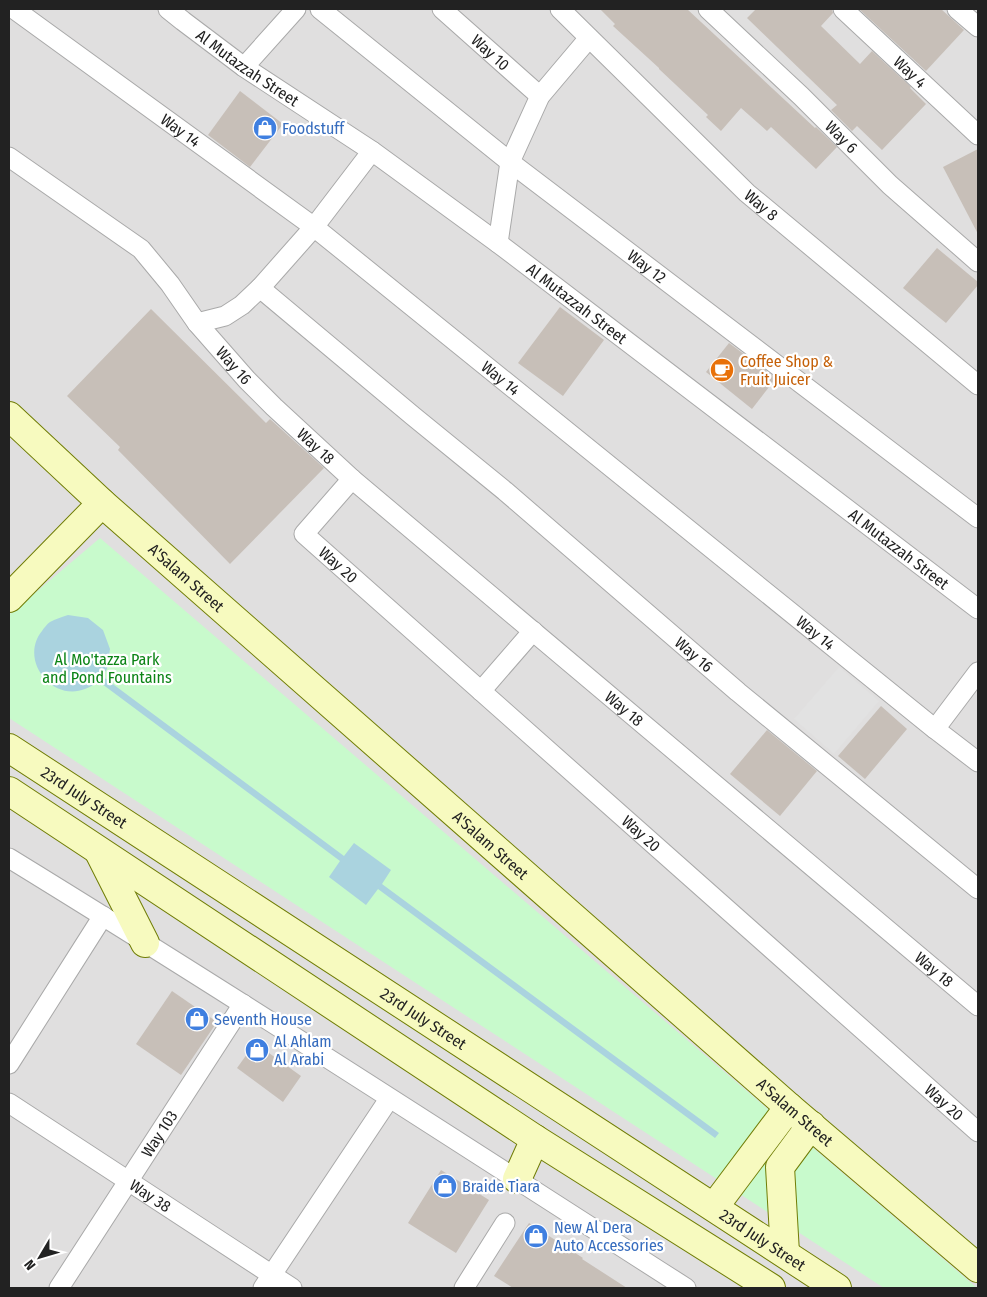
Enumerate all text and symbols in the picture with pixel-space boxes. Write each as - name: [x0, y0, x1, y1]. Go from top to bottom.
- street label: Al Mutazzah Street: [193, 25, 303, 110]
- street label: Way 10: [468, 30, 514, 74]
- street label: Way 4: [890, 52, 931, 92]
- street label: Way 14: [157, 109, 204, 151]
- shop icon: Foodstuff: [252, 115, 278, 141]
- street label: Way 6: [822, 117, 862, 157]
- place label: Foodstuff: [282, 119, 345, 138]
- street label: Way 8: [741, 185, 782, 224]
- street label: Way 12: [624, 245, 670, 287]
- street label: Al Mutazzah Street: [523, 259, 631, 348]
- street label: Way 16: [212, 342, 256, 388]
- place label: Coffee Shop & Fruit Juicer: [740, 352, 833, 389]
- street label: Way 14: [478, 357, 524, 399]
- cafe icon: Coffee Shop & Fruit Juicer: [709, 357, 735, 383]
- street label: Way 18: [293, 424, 339, 468]
- street label: Al Mutazzah Street: [845, 505, 953, 593]
- street label: A'Salam Street: [145, 539, 229, 616]
- street label: Way 20: [315, 542, 362, 587]
- street label: Way 14: [793, 611, 839, 654]
- street label: Way 16: [671, 633, 717, 676]
- park label: Al Mo'tazza Park and Pond Fountains: [42, 650, 172, 687]
- street label: Way 18: [601, 687, 647, 730]
- street label: 23rd July Street: [38, 762, 132, 833]
- street label: A'Salam Street: [449, 807, 533, 884]
- street label: Way 20: [618, 811, 665, 856]
- street label: Way 18: [911, 948, 957, 991]
- street label: 23rd July Street: [377, 983, 471, 1054]
- shop icon: Seventh House: [184, 1006, 210, 1032]
- place label: Seventh House: [214, 1010, 312, 1029]
- place label: Al Ahlam Al Arabi: [274, 1032, 332, 1069]
- shop icon: Al Ahlam Al Arabi: [244, 1037, 270, 1063]
- street label: A'Salam Street: [753, 1074, 838, 1150]
- street label: Way 20: [921, 1080, 968, 1124]
- street label: Way 103: [137, 1107, 181, 1160]
- shop icon: Braide Tiara: [432, 1173, 458, 1199]
- street label: Way 38: [126, 1175, 175, 1216]
- place label: Braide Tiara: [462, 1177, 540, 1196]
- street label: 23rd July Street: [716, 1205, 810, 1275]
- place label: New Al Dera Auto Accessories: [554, 1218, 664, 1255]
- shop icon: New Al Dera Auto Accessories: [523, 1223, 549, 1249]
- north arrow: [15, 1232, 65, 1282]
- text: N: [21, 1256, 39, 1273]

